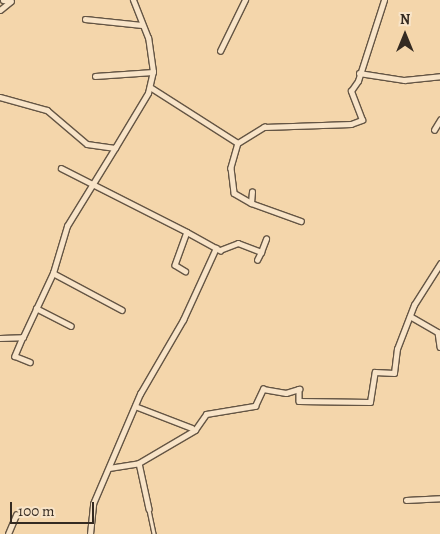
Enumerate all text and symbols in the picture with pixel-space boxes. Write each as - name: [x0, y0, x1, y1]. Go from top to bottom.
- north arrow: [380, 10, 430, 60]
- text: N: [400, 10, 410, 29]
- scale bar: [12, 492, 96, 524]
- text: 100 m: [18, 501, 55, 521]

